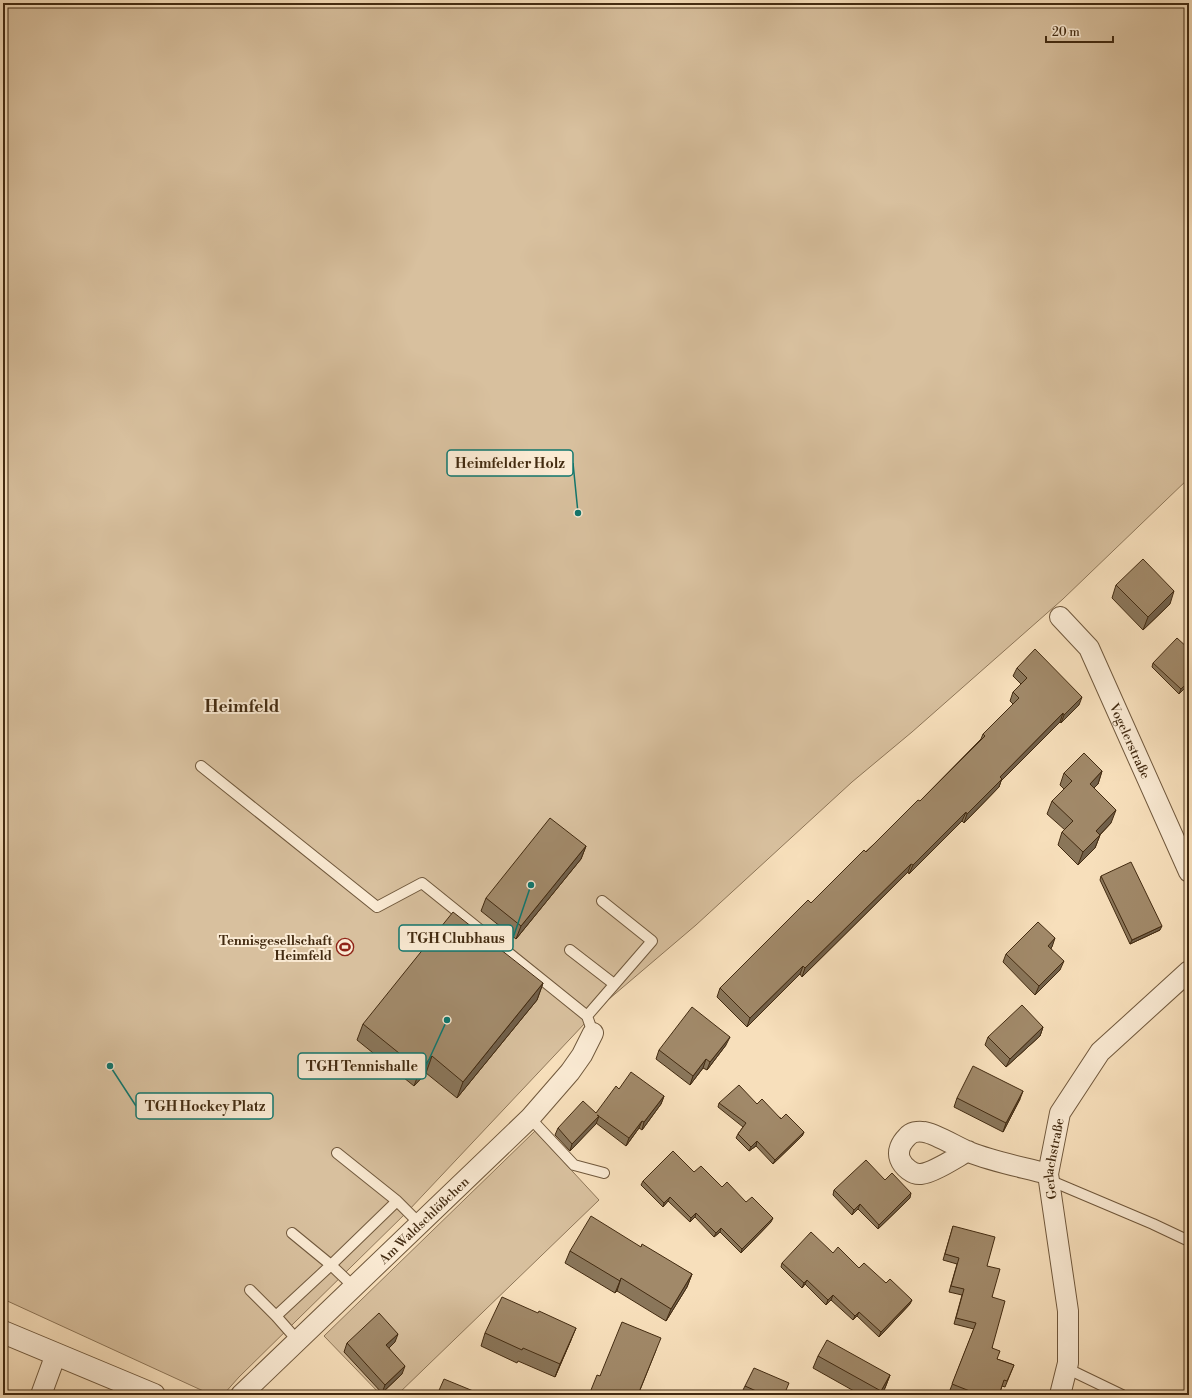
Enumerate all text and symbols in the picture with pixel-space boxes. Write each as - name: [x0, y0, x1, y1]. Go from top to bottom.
- scale bar: [1046, 18, 1113, 44]
- text: 20 m: [1052, 25, 1080, 40]
- callout: Heimfelder Holz: [447, 450, 573, 476]
- text: Heimfelder Holz: [455, 455, 565, 473]
- district label: Heimfeld: [204, 696, 280, 718]
- street label: Vogelerstraße: [1105, 700, 1153, 782]
- callout: TGH Clubhaus: [399, 925, 513, 951]
- text: TGH Clubhaus: [407, 930, 505, 948]
- place label: Tennisgesellschaft Heimfeld: [219, 933, 332, 964]
- sports icon: Tennisgesellschaft Heimfeld: [335, 937, 355, 957]
- callout: TGH Tennishalle: [298, 1053, 426, 1079]
- text: TGH Tennishalle: [306, 1058, 418, 1076]
- callout: TGH Hockey Platz: [136, 1093, 273, 1119]
- text: TGH Hockey Platz: [145, 1098, 266, 1116]
- street label: Gerlachstraße: [1041, 1116, 1068, 1201]
- street label: Am Waldschlößchen: [375, 1174, 473, 1268]

